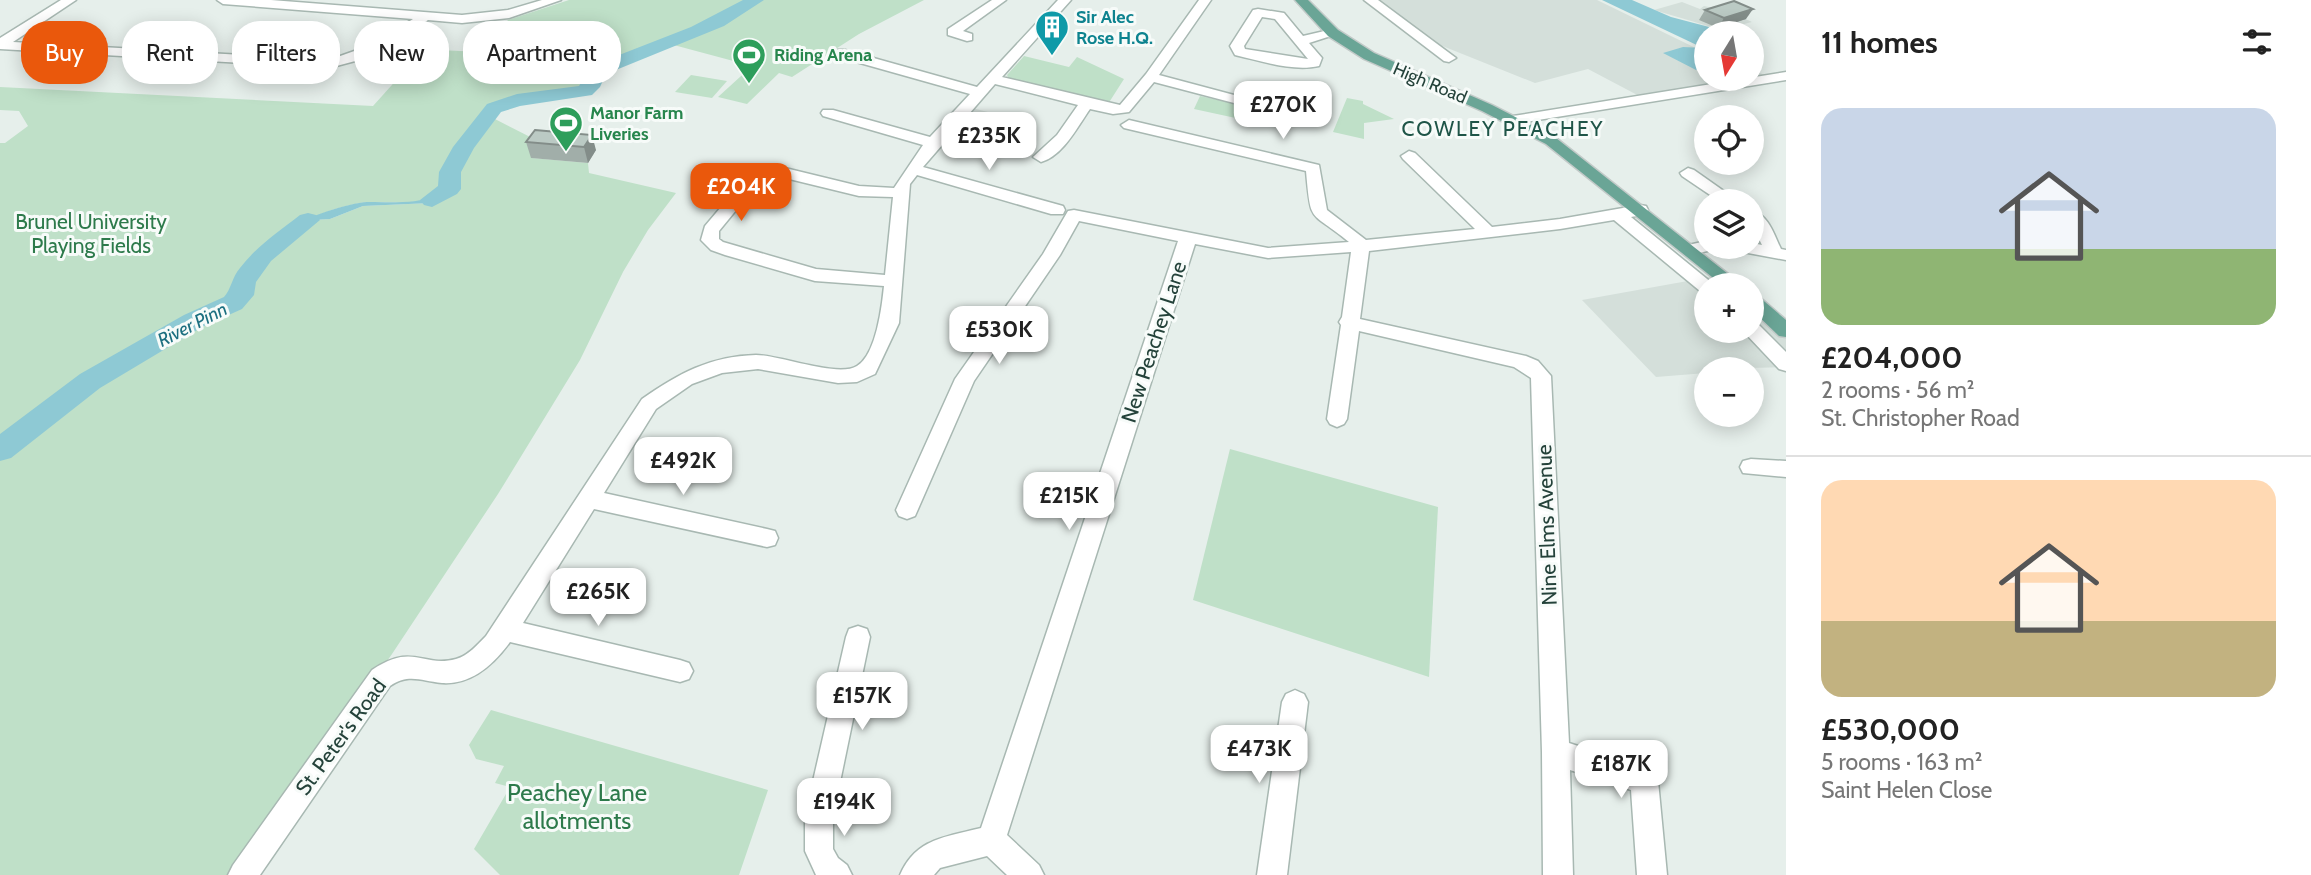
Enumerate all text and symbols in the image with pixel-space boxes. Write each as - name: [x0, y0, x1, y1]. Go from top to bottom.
- place label: Sir Alec Rose H.Q.: [1076, 6, 1153, 49]
- building icon: Sir Alec Rose H.Q.: [1033, 8, 1071, 57]
- chip: Buy: [21, 21, 108, 84]
- chip: Rent: [122, 21, 218, 84]
- chip: Filters: [232, 21, 340, 84]
- chip: New: [354, 21, 449, 84]
- chip: Apartment: [463, 21, 621, 84]
- north arrow: [1694, 21, 1764, 91]
- map controls: [1694, 21, 1764, 427]
- icon: filters: [2238, 23, 2276, 61]
- text: 11 homes: [1821, 24, 1938, 61]
- sports icon: Riding Arena: [730, 36, 768, 85]
- place label: Riding Arena: [774, 44, 872, 66]
- street label: High Road: [1390, 58, 1470, 108]
- pin: £270K: [1234, 82, 1332, 141]
- text: £270K: [1250, 90, 1316, 118]
- place label: Manor Farm Liveries: [590, 102, 683, 145]
- sports icon: Manor Farm Liveries: [547, 104, 585, 153]
- button: locate: [1694, 105, 1764, 175]
- pin: £235K: [940, 113, 1038, 172]
- district label: COWLEY PEACHEY: [1402, 116, 1604, 141]
- text: £235K: [957, 121, 1021, 149]
- icon: home: [1986, 153, 2112, 279]
- pin: £204K: [692, 164, 790, 223]
- text: £204K: [706, 172, 776, 200]
- button: layers: [1694, 189, 1764, 259]
- park label: Brunel University Playing Fields: [15, 209, 167, 258]
- street label: New Peachey Lane: [1116, 258, 1191, 425]
- button: +: [1694, 273, 1764, 343]
- water label: River Pinn: [154, 297, 231, 352]
- pin: £530K: [950, 306, 1048, 366]
- text: £530K: [965, 315, 1033, 343]
- text: £204,000: [1821, 339, 1963, 376]
- button: −: [1694, 357, 1764, 427]
- text: 2 rooms · 56 m²: [1821, 376, 1975, 404]
- text: St. Christopher Road: [1821, 404, 2020, 432]
- pin: £492K: [634, 438, 732, 497]
- street label: Nine Elms Avenue: [1531, 444, 1562, 606]
- text: £492K: [650, 446, 716, 474]
- pin: £215K: [1020, 472, 1118, 532]
- text: £215K: [1039, 481, 1099, 509]
- icon: home: [1986, 525, 2112, 651]
- pin: £265K: [549, 568, 647, 628]
- text: £265K: [566, 577, 630, 605]
- pin: £157K: [813, 672, 911, 732]
- street label: St. Peter's Road: [290, 674, 391, 800]
- text: £157K: [833, 681, 891, 709]
- text: £530,000: [1821, 711, 1960, 748]
- pin: £473K: [1210, 726, 1308, 785]
- text: £473K: [1227, 734, 1291, 762]
- pin: £187K: [1572, 740, 1670, 800]
- text: 5 rooms · 163 m²: [1821, 748, 1982, 776]
- text: £187K: [1591, 749, 1651, 777]
- text: Saint Helen Close: [1821, 776, 1992, 804]
- park label: Peachey Lane allotments: [507, 778, 647, 835]
- pin: £194K: [795, 778, 893, 838]
- text: £194K: [813, 787, 875, 815]

